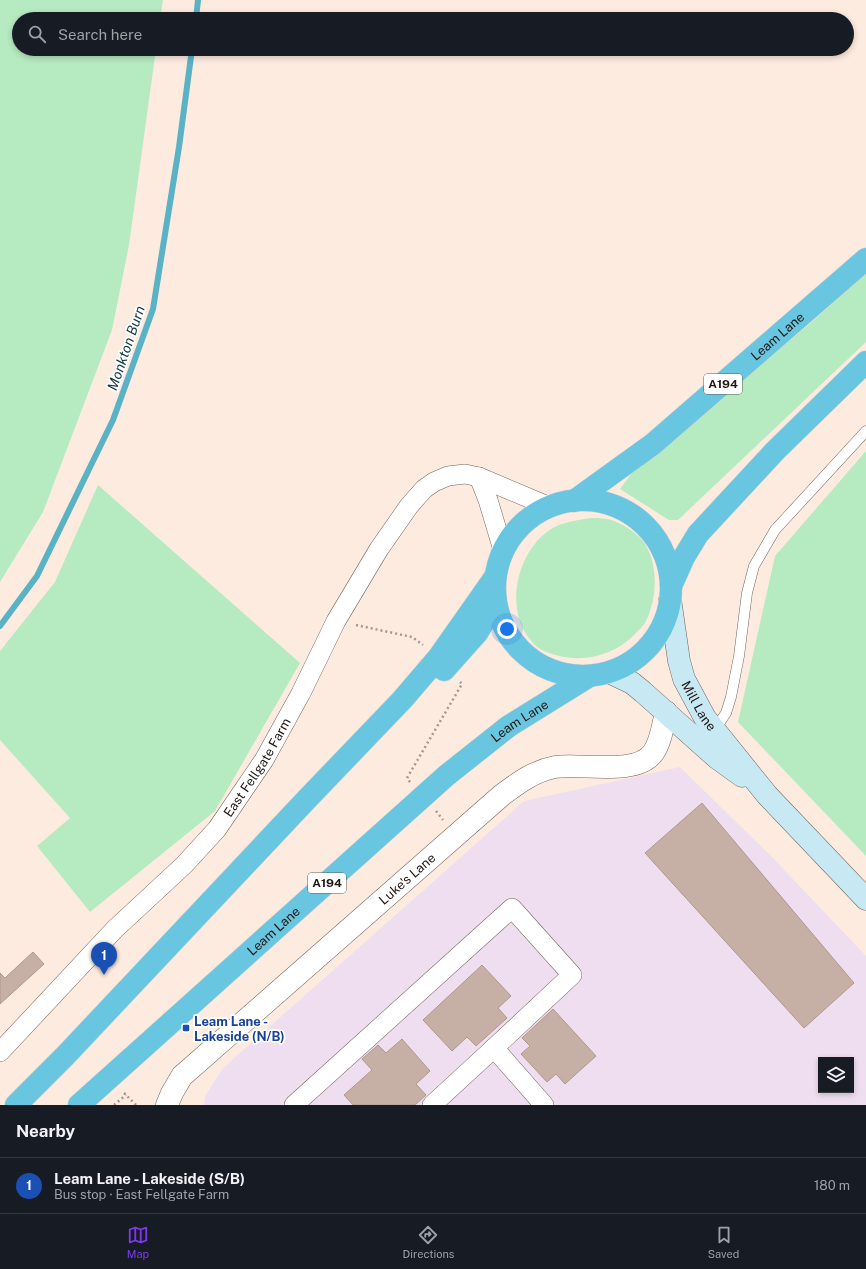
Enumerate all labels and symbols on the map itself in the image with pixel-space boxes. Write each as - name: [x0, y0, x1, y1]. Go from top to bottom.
- water label: Monkton Burn: [104, 303, 148, 392]
- street label: Leam Lane: [748, 309, 807, 364]
- road number: A194: [704, 374, 742, 394]
- your location: [497, 619, 517, 639]
- street label: Mill Lane: [678, 678, 719, 734]
- street label: Leam Lane: [488, 697, 551, 745]
- street label: East Fellgate Farm: [221, 715, 294, 820]
- street label: Luke's Lane: [376, 850, 438, 908]
- road number: A194: [308, 873, 346, 893]
- street label: Leam Lane: [244, 904, 303, 959]
- pin: 1: [91, 942, 117, 975]
- place label: Leam Lane - Lakeside (N/B): [194, 1014, 285, 1044]
- marker: Leam Lane - Lakeside (N/B): [181, 1023, 191, 1033]

